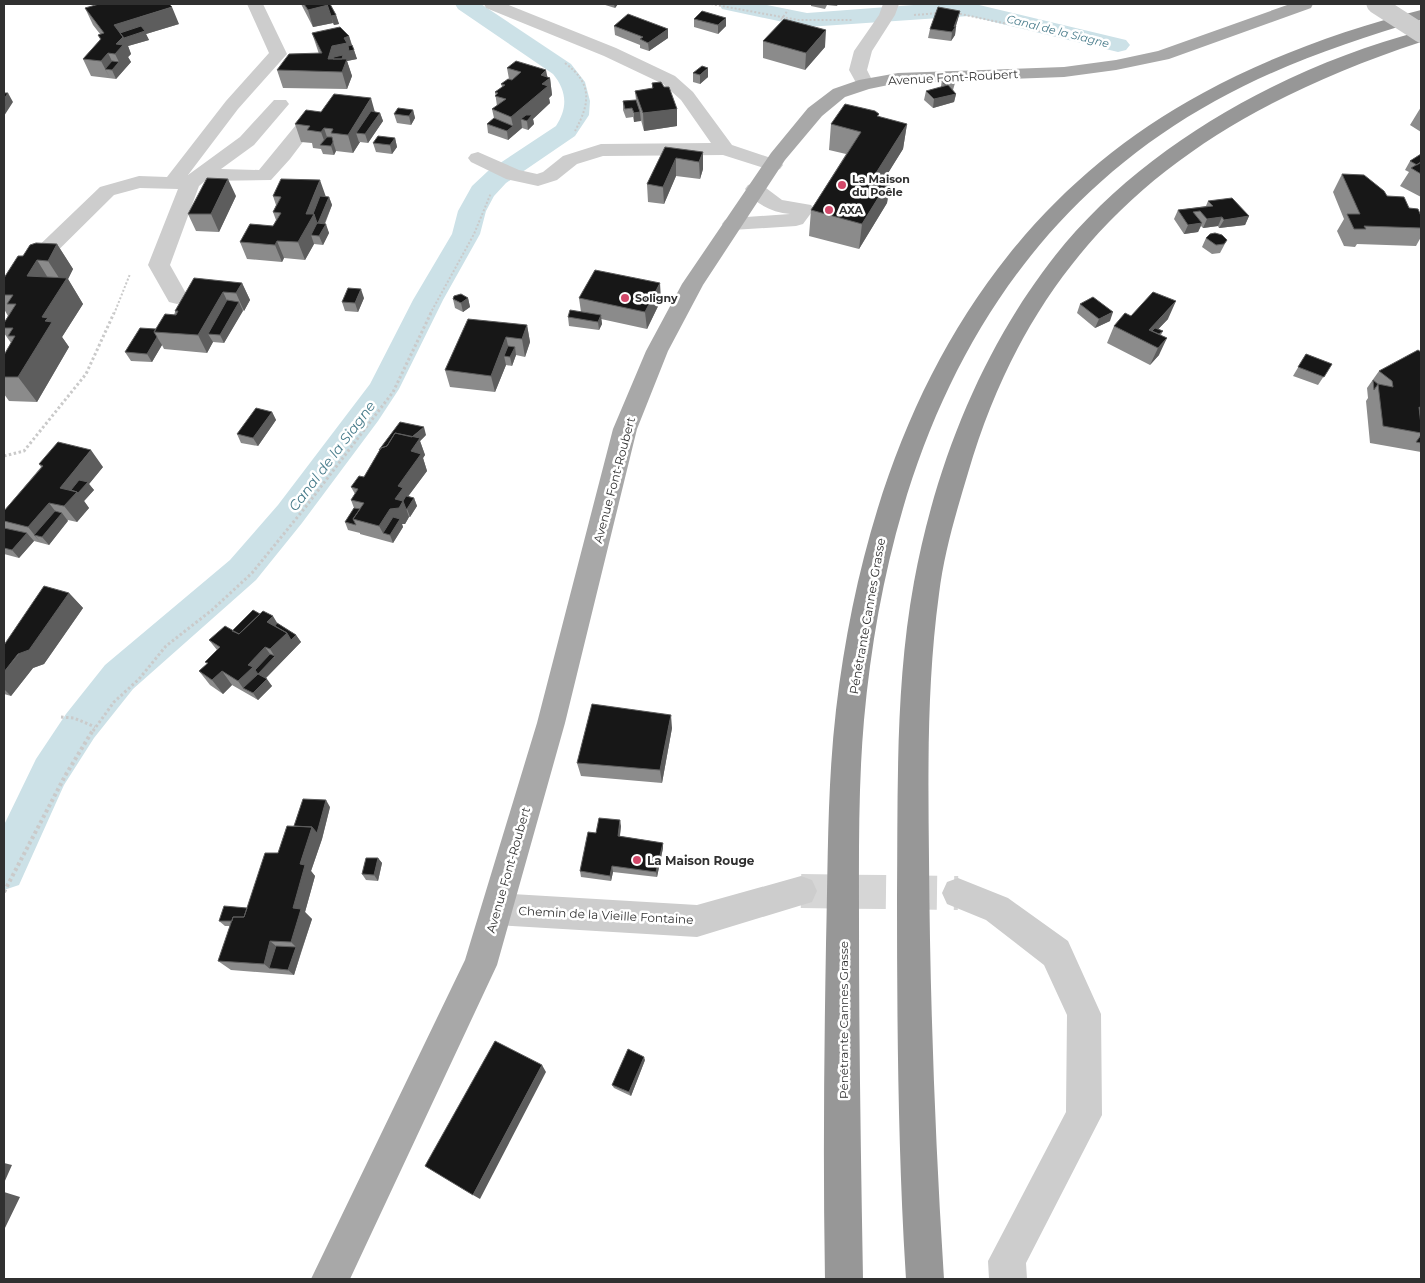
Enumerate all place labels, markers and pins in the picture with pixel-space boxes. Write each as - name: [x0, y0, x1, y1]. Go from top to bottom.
- place label: La Maison du Poêle: [852, 172, 910, 199]
- marker: La Maison du Poêle: [836, 179, 848, 191]
- place label: AXA: [838, 203, 863, 217]
- marker: AXA: [823, 204, 835, 216]
- place label: Soligny: [635, 291, 678, 305]
- marker: Soligny: [619, 292, 631, 304]
- place label: La Maison Rouge: [647, 853, 755, 868]
- marker: La Maison Rouge: [631, 854, 643, 866]

